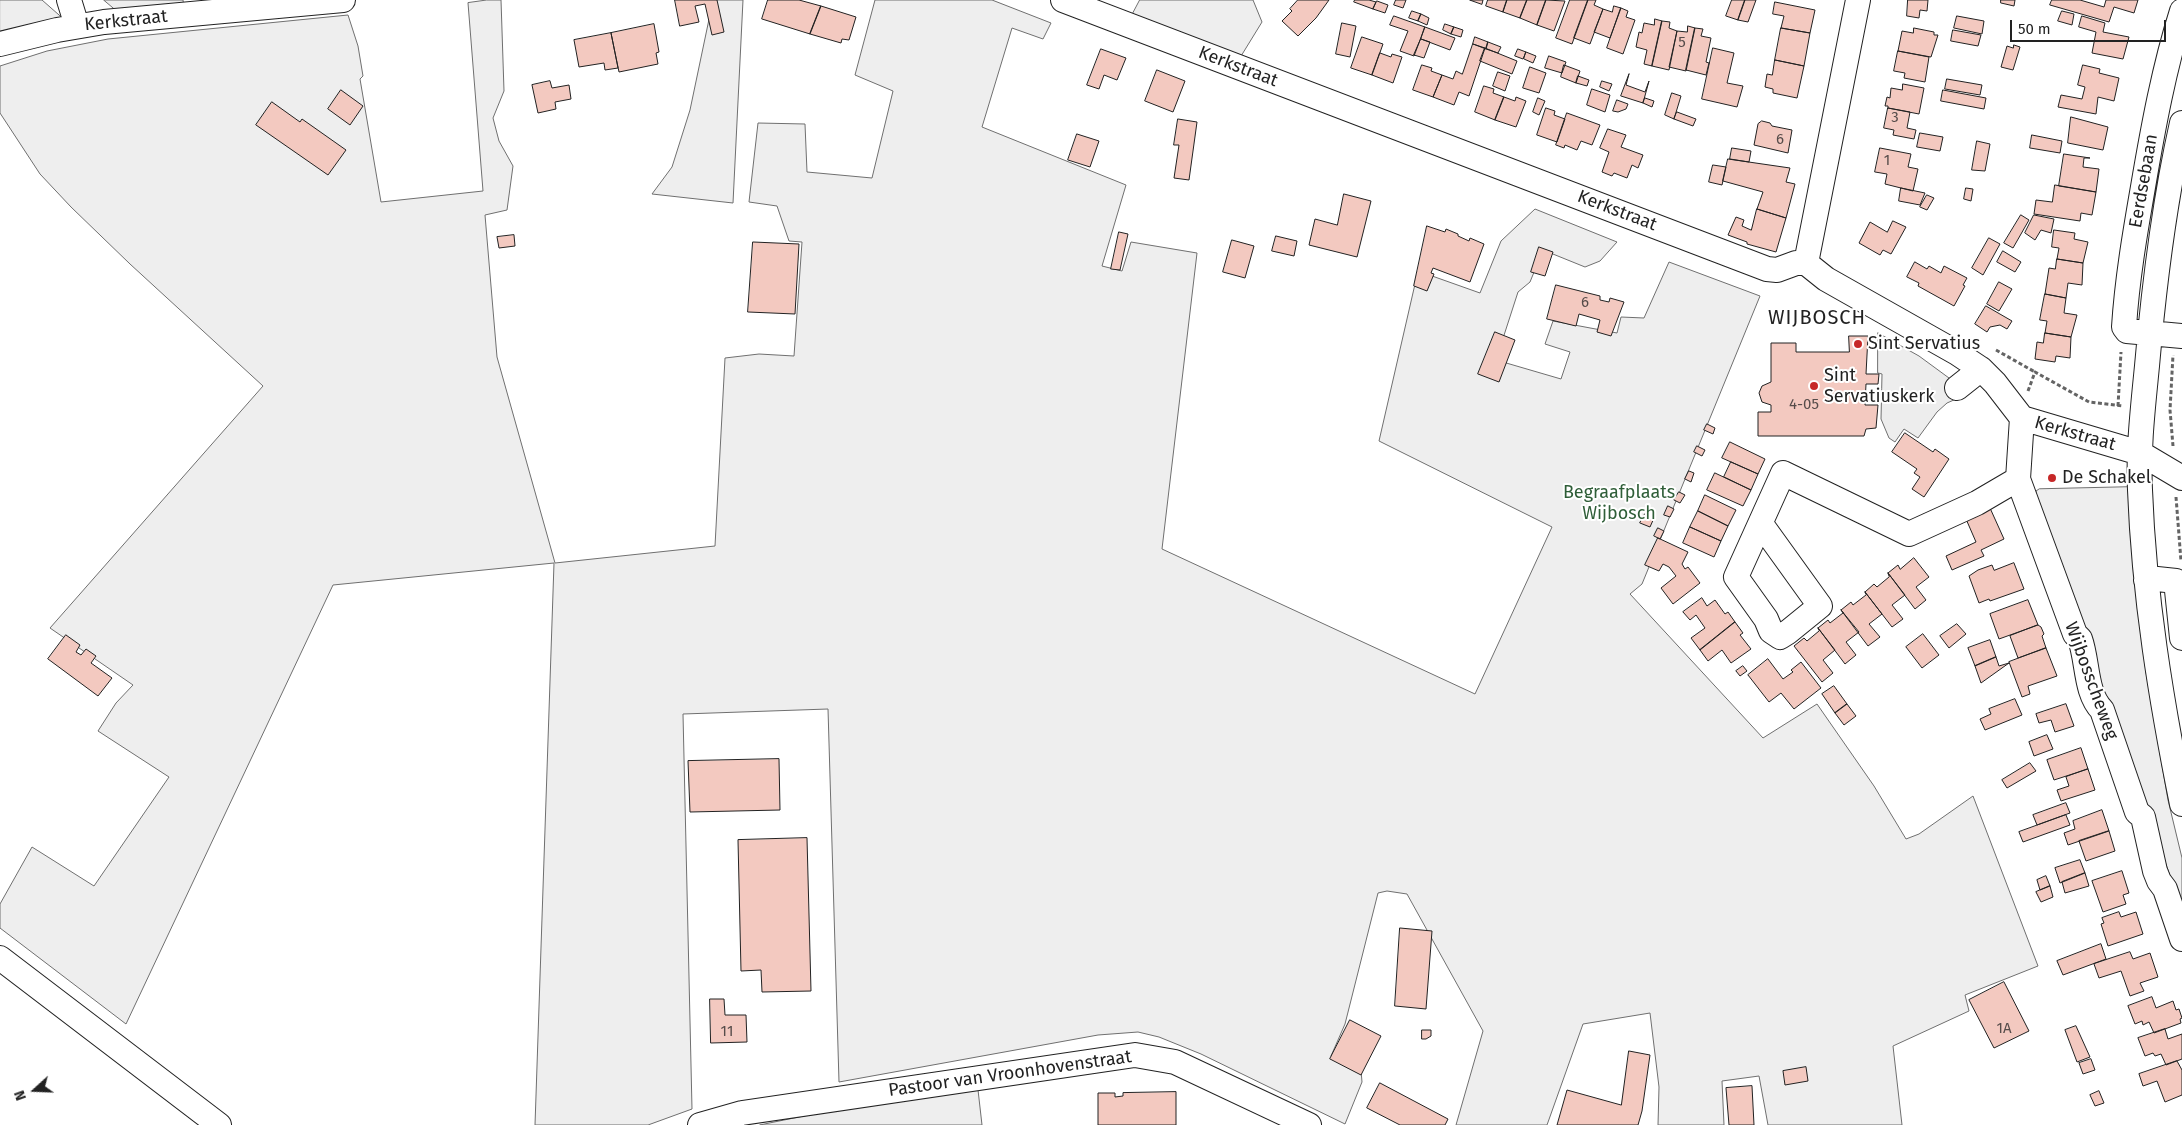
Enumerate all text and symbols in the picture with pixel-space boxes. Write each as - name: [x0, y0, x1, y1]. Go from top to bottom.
- street label: Kerkstraat: [83, 6, 169, 36]
- scale bar: [2012, 10, 2168, 42]
- text: 50 m: [2018, 20, 2051, 38]
- house number: 5: [1678, 34, 1686, 52]
- street label: Kerkstraat: [1195, 42, 1281, 92]
- house number: 3: [1891, 109, 1899, 127]
- house number: 6: [1776, 131, 1784, 149]
- street label: Eerdsebaan: [2125, 132, 2163, 230]
- house number: 1: [1884, 152, 1890, 170]
- street label: Kerkstraat: [1574, 186, 1660, 236]
- house number: 6: [1581, 294, 1589, 312]
- district label: WIJBOSCH: [1767, 306, 1867, 330]
- place label: Sint Servatius: [1868, 333, 1980, 355]
- marker: Sint Servatius: [1852, 338, 1864, 350]
- place label: Sint Servatiuskerk: [1824, 365, 1934, 408]
- marker: Sint Servatiuskerk: [1808, 380, 1820, 392]
- house number: 4-05: [1789, 396, 1819, 414]
- street label: Kerkstraat: [2032, 412, 2118, 456]
- place label: De Schakel: [2062, 467, 2151, 489]
- marker: De Schakel: [2046, 472, 2058, 484]
- park label: Begraafplaats Wijbosch: [1563, 482, 1675, 524]
- street label: Wijbosscheweg: [2060, 619, 2122, 743]
- house number: 1A: [1996, 1020, 2012, 1038]
- house number: 11: [721, 1023, 733, 1041]
- street label: Pastoor van Vroonhovenstraat: [887, 1046, 1133, 1102]
- north arrow: [10, 1065, 60, 1115]
- text: N: [11, 1088, 30, 1103]

